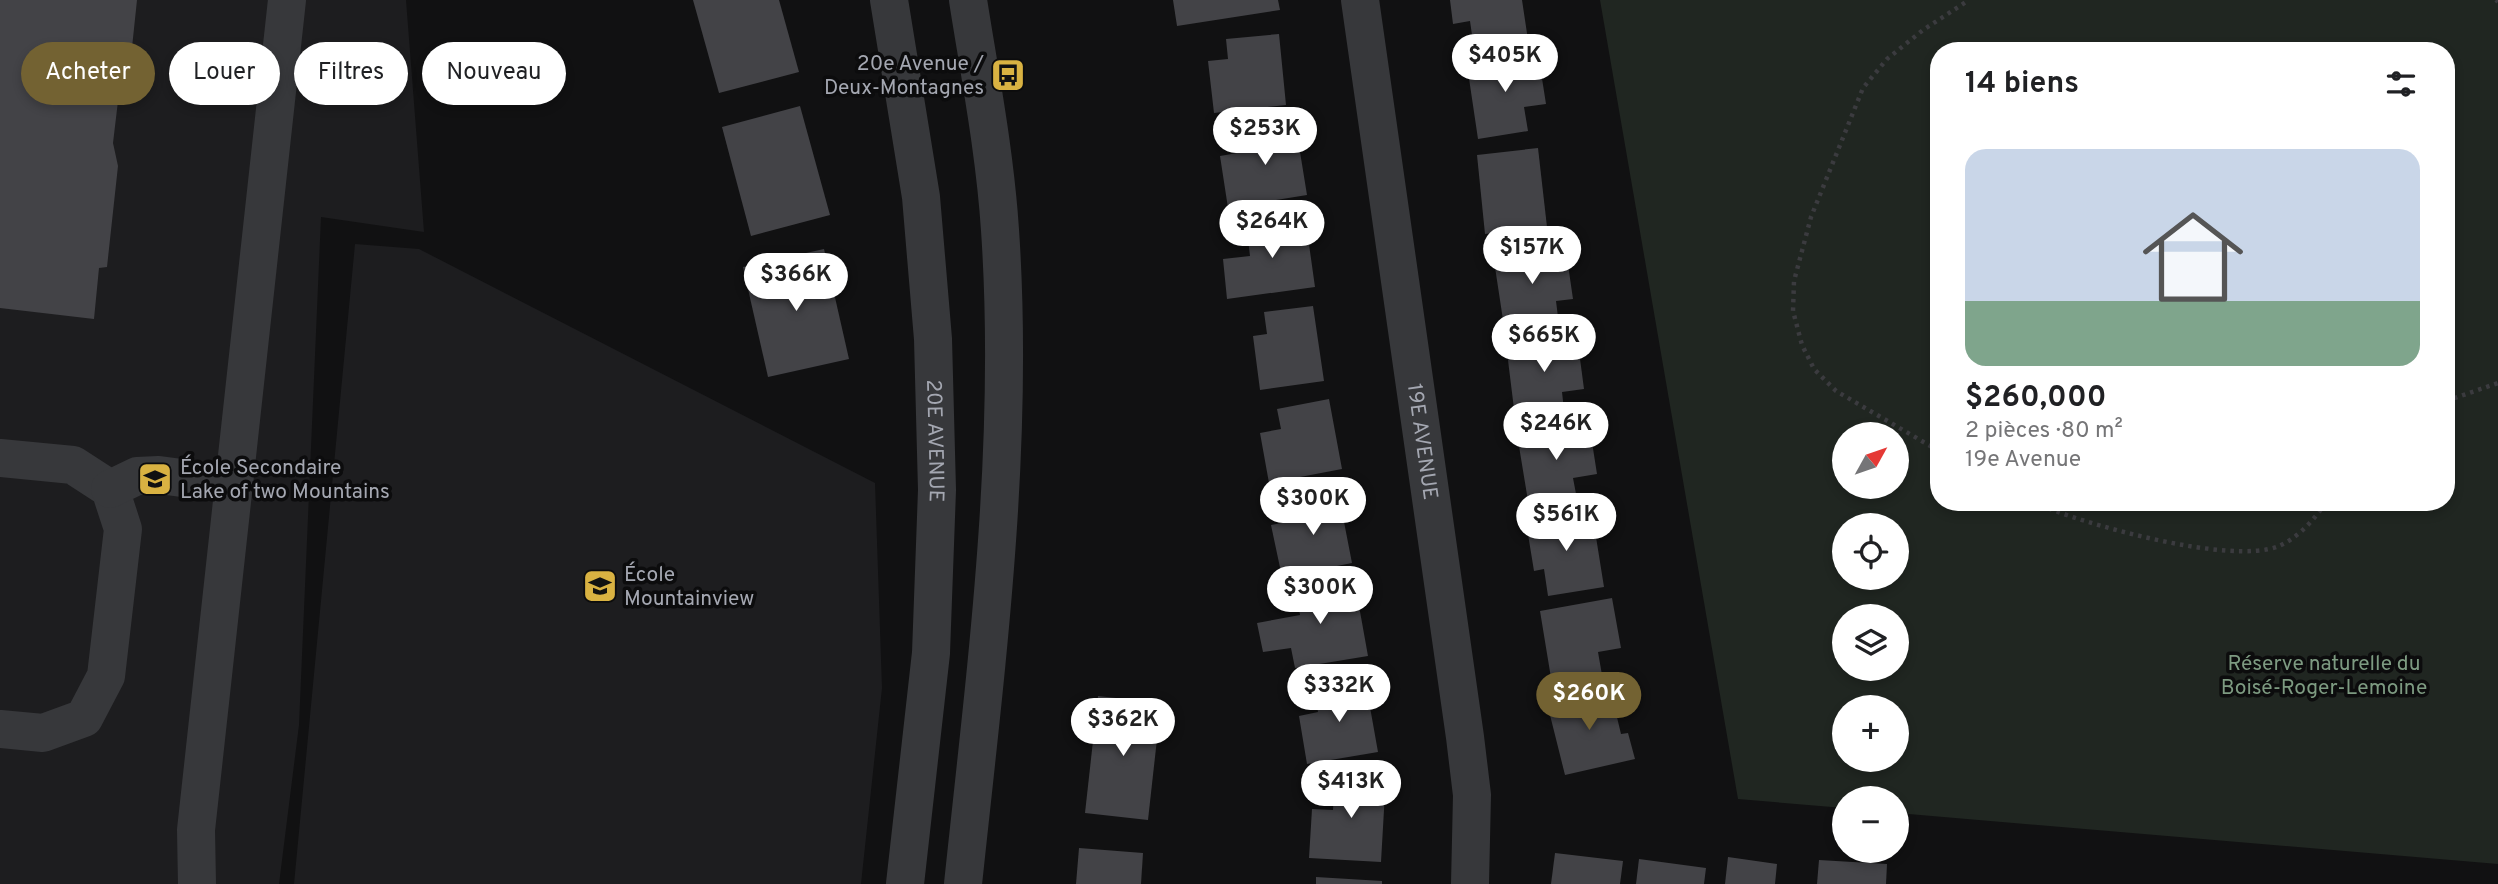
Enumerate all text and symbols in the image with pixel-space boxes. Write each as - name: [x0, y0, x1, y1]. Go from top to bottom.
- pin: $405K: [1456, 34, 1554, 94]
- chip: Acheter: [21, 42, 155, 105]
- chip: Louer: [169, 42, 280, 105]
- chip: Filtres: [294, 42, 408, 105]
- chip: Nouveau: [422, 42, 566, 105]
- text: $405K: [1468, 42, 1542, 71]
- place label: 20e Avenue / Deux-Montagnes: [824, 51, 984, 102]
- bus stop icon: 20e Avenue / Deux-Montagnes: [989, 56, 1027, 94]
- icon: filters: [2382, 65, 2420, 103]
- text: 14 biens: [1965, 66, 2079, 103]
- pin: $253K: [1216, 108, 1314, 167]
- text: $253K: [1229, 115, 1301, 144]
- icon: home: [2130, 194, 2256, 320]
- pin: $264K: [1223, 201, 1321, 260]
- text: $264K: [1235, 208, 1309, 237]
- pin: $157K: [1483, 226, 1581, 286]
- text: $157K: [1499, 234, 1565, 263]
- pin: $366K: [747, 254, 845, 313]
- text: $366K: [760, 261, 832, 290]
- pin: $665K: [1495, 314, 1593, 374]
- text: $665K: [1508, 322, 1580, 351]
- street label: 20E AVENUE: [919, 379, 949, 503]
- text: $260,000: [1965, 380, 2106, 417]
- street label: 19E AVENUE: [1400, 382, 1443, 502]
- pin: $246K: [1507, 402, 1605, 462]
- text: $246K: [1519, 410, 1593, 439]
- text: 2 pièces · 80 m²: [1965, 417, 2123, 446]
- north arrow: [1832, 422, 1909, 499]
- map controls: [1832, 422, 1909, 863]
- text: 19e Avenue: [1965, 446, 2081, 475]
- place label: École Secondaire Lake of two Mountains: [180, 454, 390, 506]
- school or university icon: École Secondaire Lake of two Mountains: [136, 460, 174, 498]
- pin: $300K: [1264, 477, 1362, 537]
- text: $300K: [1276, 485, 1350, 514]
- pin: $561K: [1517, 494, 1615, 553]
- text: $561K: [1532, 501, 1600, 530]
- button: locate: [1832, 513, 1909, 590]
- place label: École Mountainview: [624, 561, 754, 613]
- pin: $300K: [1271, 566, 1369, 626]
- school or university icon: École Mountainview: [581, 567, 619, 605]
- text: $300K: [1283, 574, 1357, 603]
- button: layers: [1832, 604, 1909, 681]
- park label: Réserve naturelle du Boisé-Roger-Lemoine: [2221, 651, 2427, 702]
- pin: $332K: [1290, 664, 1388, 724]
- text: $332K: [1303, 672, 1375, 701]
- pin: $260K: [1540, 672, 1638, 732]
- text: $260K: [1552, 680, 1626, 709]
- button: +: [1832, 695, 1909, 772]
- pin: $362K: [1074, 698, 1172, 758]
- text: $362K: [1087, 706, 1159, 735]
- pin: $413K: [1302, 760, 1400, 820]
- text: $413K: [1317, 768, 1385, 797]
- button: −: [1832, 786, 1909, 863]

